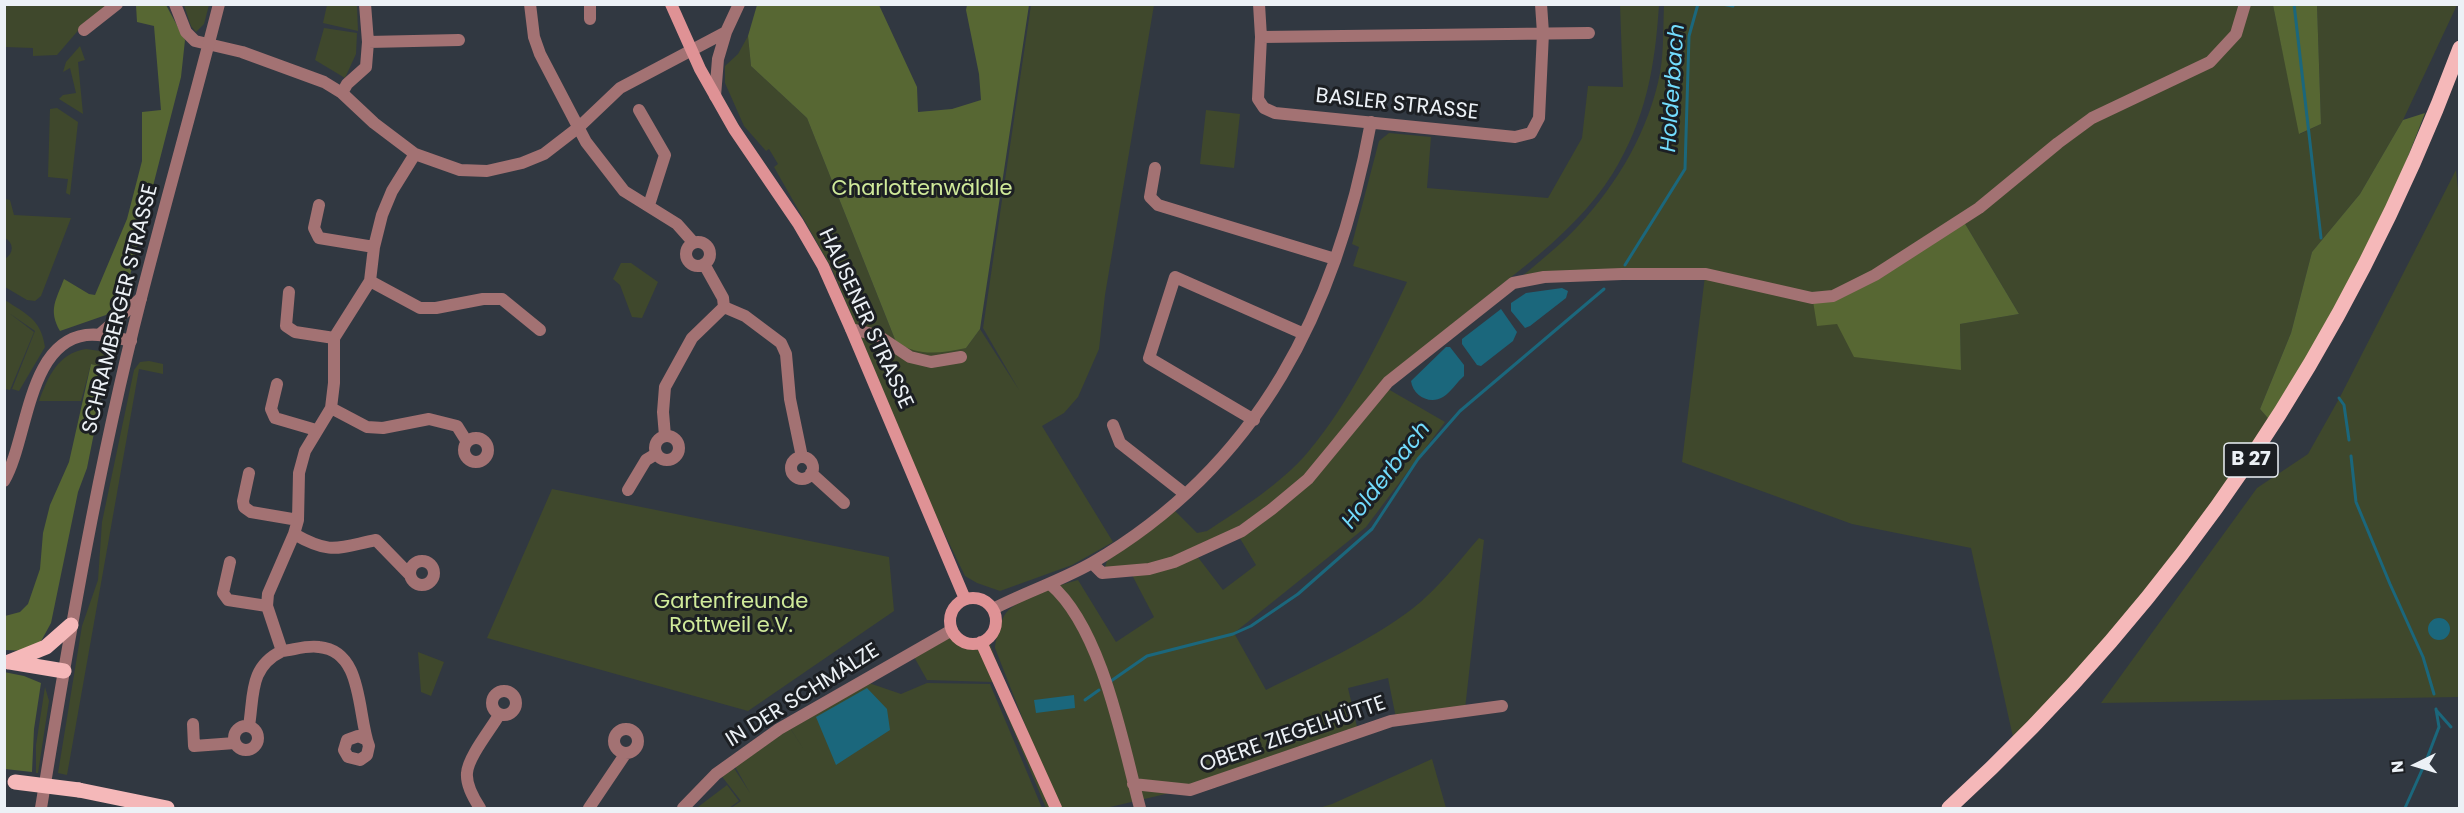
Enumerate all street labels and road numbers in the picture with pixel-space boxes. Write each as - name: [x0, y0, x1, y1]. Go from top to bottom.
- street label: BASLER STRASSE: [1314, 84, 1480, 126]
- street label: SCHRAMBERGER STRASSE: [78, 182, 164, 436]
- street label: HAUSENER STRASSE: [812, 225, 918, 413]
- road number: B 27: [2224, 443, 2278, 477]
- street label: IN DER SCHMÄLZE: [722, 639, 884, 753]
- street label: OBERE ZIEGELHÜTTE: [1197, 691, 1389, 779]

